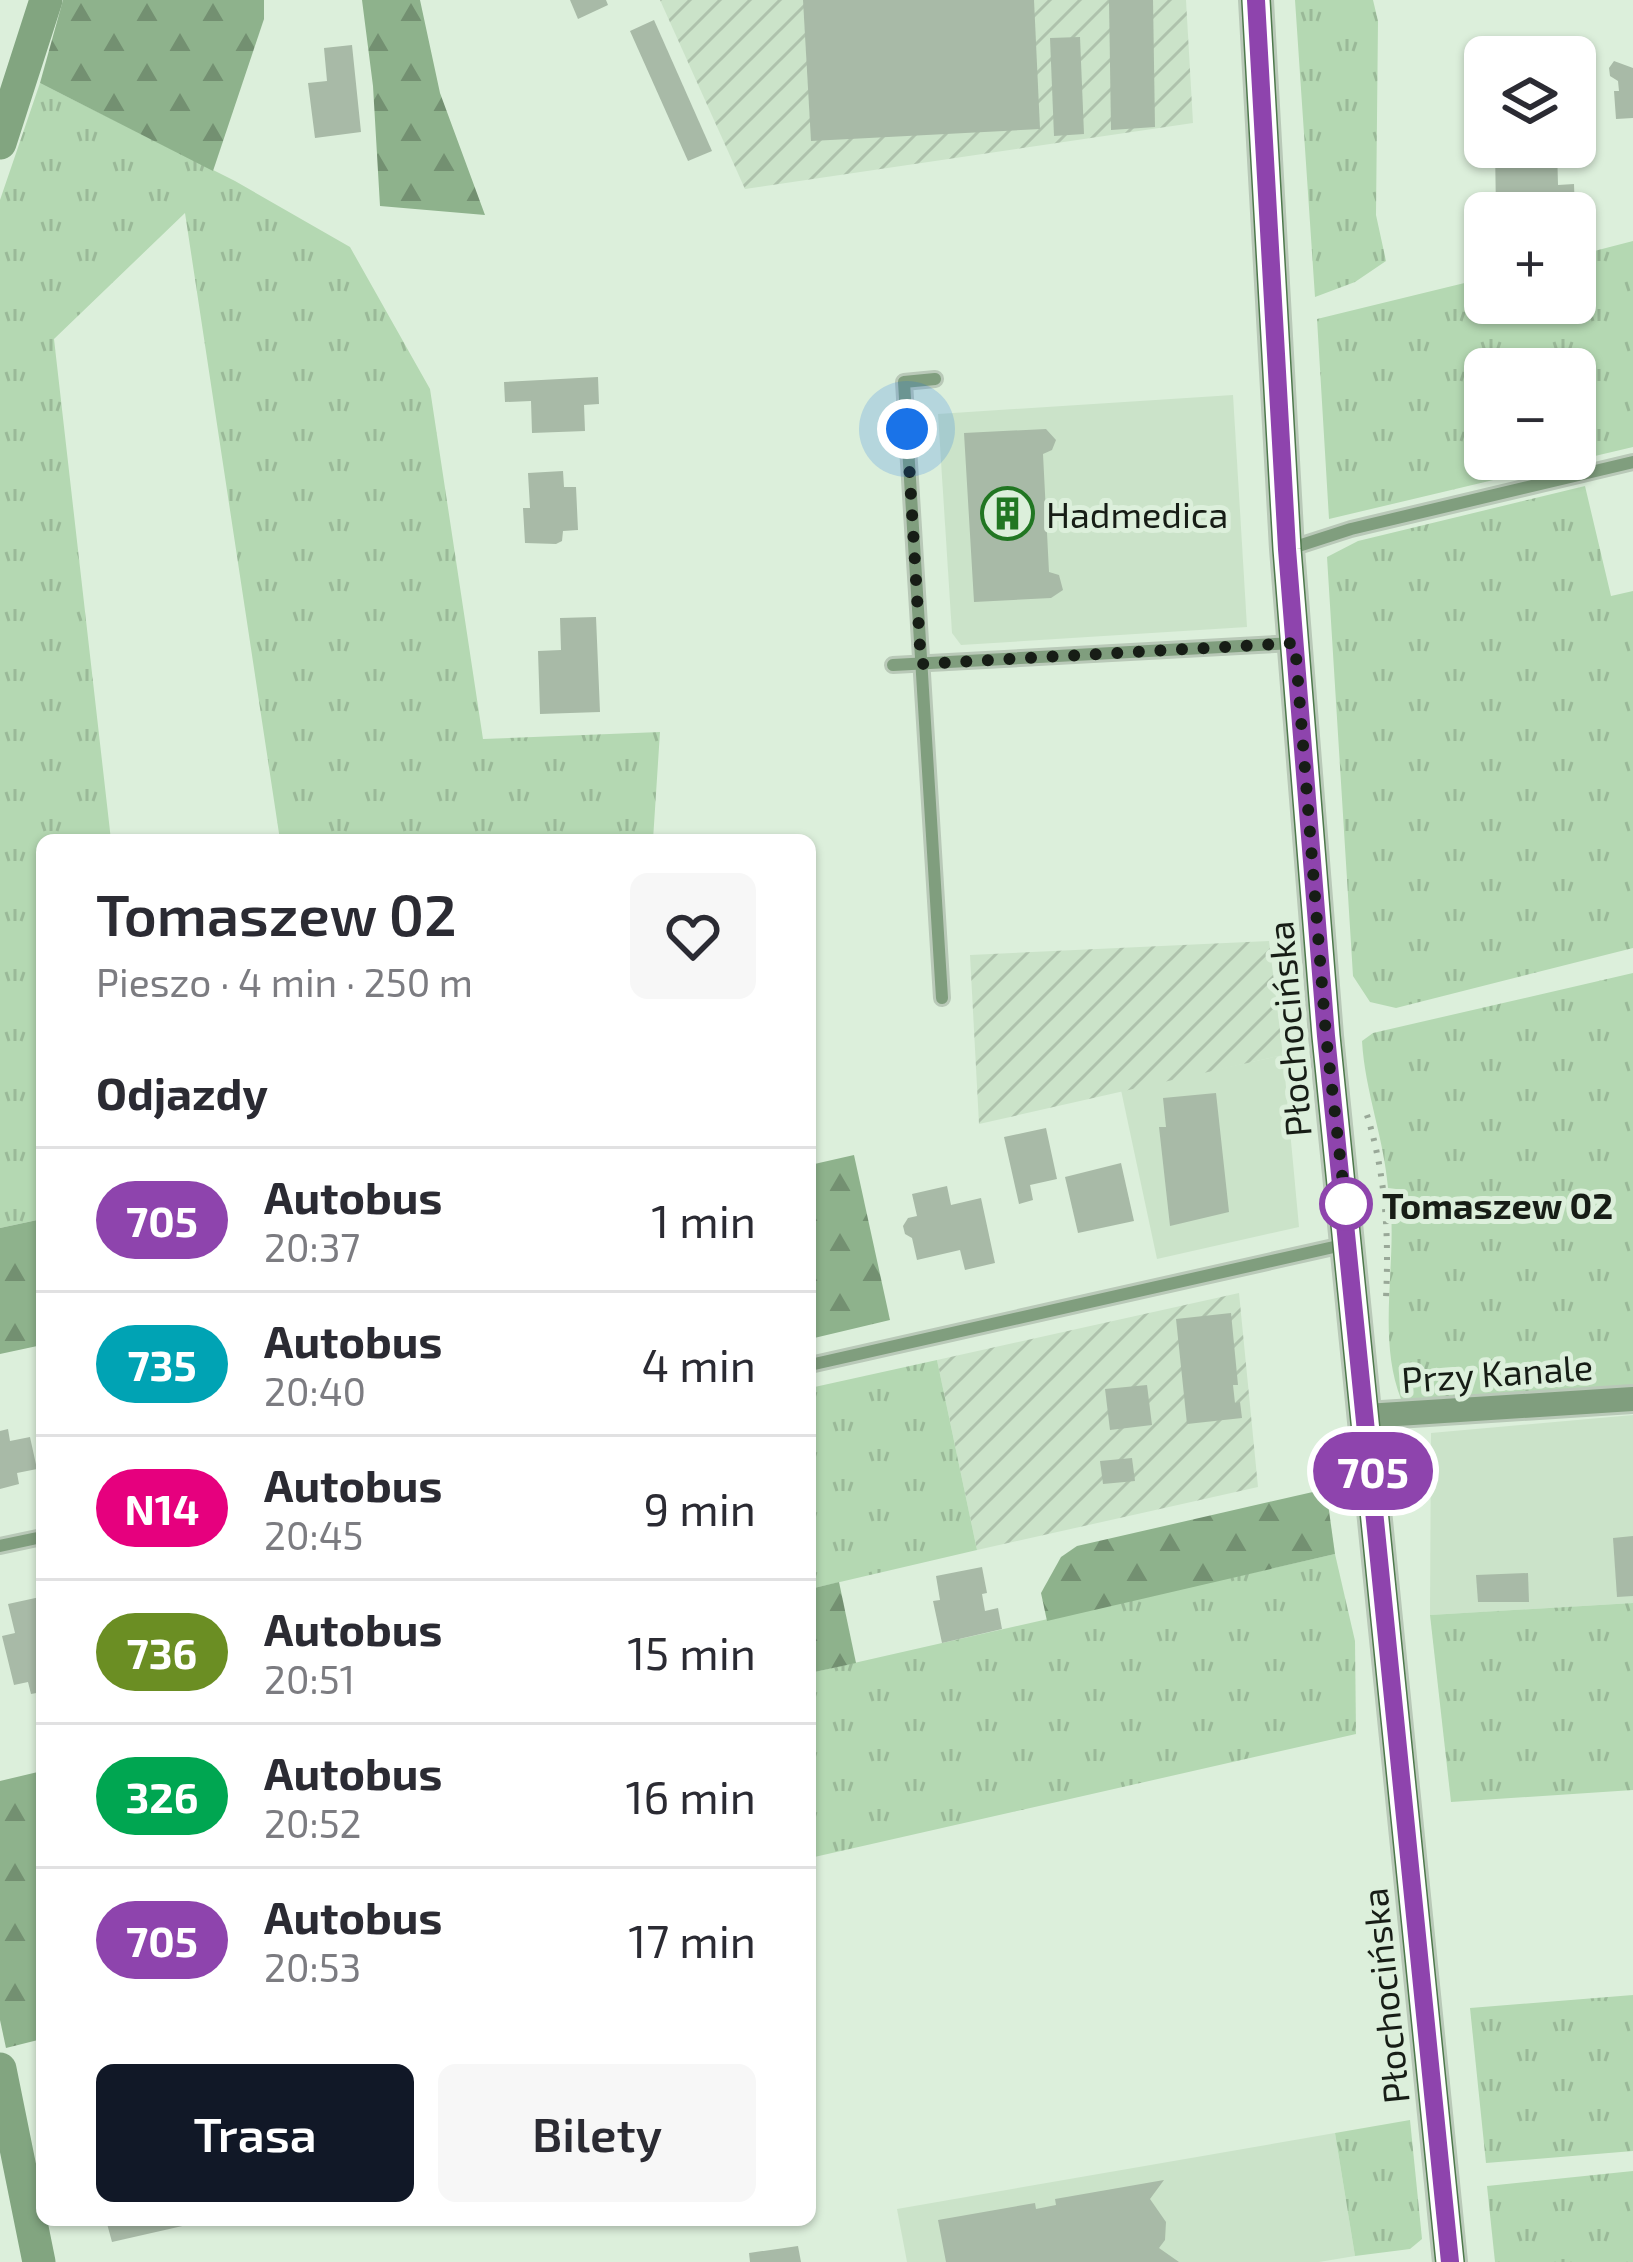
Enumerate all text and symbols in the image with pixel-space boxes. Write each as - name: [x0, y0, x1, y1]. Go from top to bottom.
- map controls: [1464, 36, 1596, 480]
- button: layers: [1464, 36, 1596, 168]
- button: +: [1464, 192, 1596, 324]
- button: −: [1464, 348, 1596, 480]
- your location: [877, 399, 937, 459]
- building icon: Hadmedica: [979, 485, 1035, 541]
- place label: Hadmedica: [1046, 492, 1228, 535]
- button: heart: [630, 873, 756, 999]
- text: Tomaszew 02: [96, 879, 457, 947]
- street label: Płochocińska: [1257, 919, 1319, 1139]
- text: Pieszo · 4 min · 250 m: [96, 958, 473, 1005]
- text: Odjazdy: [96, 1065, 268, 1119]
- text: Autobus: [264, 1169, 442, 1223]
- marker: Tomaszew 02: [1321, 1179, 1371, 1229]
- place label: Tomaszew 02: [1382, 1183, 1613, 1226]
- text: 1 min: [651, 1193, 756, 1247]
- text: 705: [126, 1195, 198, 1245]
- text: 20:37: [264, 1223, 360, 1270]
- text: Autobus: [264, 1313, 442, 1367]
- text: 4 min: [642, 1337, 756, 1391]
- text: 735: [127, 1339, 197, 1389]
- street label: Przy Kanale: [1400, 1344, 1594, 1400]
- text: 20:40: [264, 1367, 366, 1414]
- line badge: 705: [1304, 1432, 1442, 1510]
- text: 705: [1337, 1446, 1409, 1496]
- text: Autobus: [264, 1457, 442, 1511]
- text: 9 min: [643, 1481, 756, 1535]
- text: N14: [124, 1483, 200, 1533]
- text: 20:45: [264, 1511, 364, 1558]
- text: Autobus: [264, 1601, 442, 1655]
- text: 15 min: [627, 1625, 756, 1679]
- text: 736: [127, 1627, 197, 1677]
- text: 20:51: [264, 1655, 355, 1702]
- text: Autobus: [264, 1745, 442, 1799]
- text: 16 min: [626, 1769, 756, 1823]
- text: 326: [126, 1771, 199, 1821]
- text: 20:52: [264, 1799, 361, 1846]
- street label: Płochocińska: [1351, 1886, 1417, 2106]
- text: Autobus: [264, 1889, 442, 1943]
- text: 17 min: [628, 1913, 756, 1967]
- text: 705: [126, 1915, 198, 1965]
- text: 20:53: [264, 1943, 361, 1990]
- button: Trasa: [96, 2064, 414, 2202]
- button: Bilety: [438, 2064, 756, 2202]

